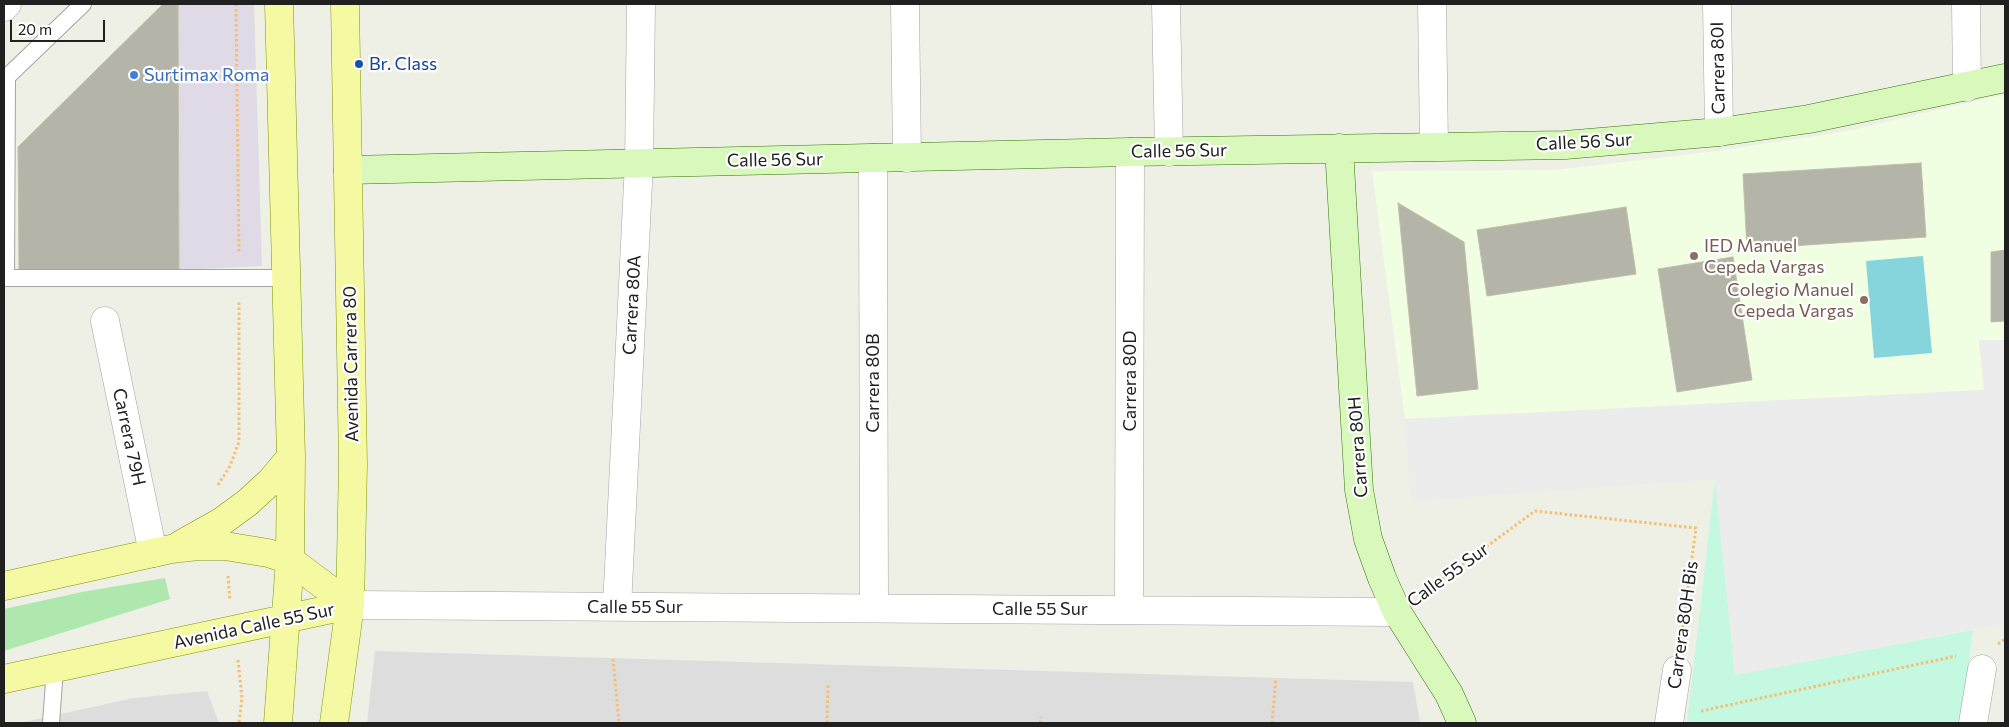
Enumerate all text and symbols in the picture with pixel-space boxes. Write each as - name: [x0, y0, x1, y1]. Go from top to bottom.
- scale bar: [12, 10, 108, 42]
- text: 20 m: [18, 20, 52, 38]
- street label: Carrera 80I: [1706, 21, 1730, 115]
- place label: Br. Class: [369, 53, 437, 75]
- marker: Br. Class: [353, 58, 365, 70]
- place label: Surtimax Roma: [144, 64, 269, 86]
- marker: Surtimax Roma: [128, 69, 140, 81]
- street label: Calle 56 Sur: [1535, 129, 1633, 155]
- street label: Calle 56 Sur: [1131, 139, 1227, 163]
- street label: Calle 56 Sur: [727, 148, 823, 172]
- place label: IED Manuel Cepeda Vargas: [1704, 235, 1824, 278]
- marker: IED Manuel Cepeda Vargas: [1688, 250, 1700, 262]
- street label: Carrera 80A: [619, 255, 645, 355]
- place label: Colegio Manuel Cepeda Vargas: [1727, 279, 1854, 322]
- street label: Avenida Carrera 80: [339, 286, 363, 442]
- marker: Colegio Manuel Cepeda Vargas: [1858, 294, 1870, 306]
- street label: Carrera 80D: [1119, 330, 1141, 432]
- street label: Carrera 80B: [862, 333, 884, 433]
- street label: Carrera 79H: [108, 386, 150, 488]
- street label: Carrera 80H: [1344, 396, 1372, 498]
- street label: Calle 55 Sur: [1403, 538, 1493, 612]
- street label: Carrera 80H Bis: [1663, 560, 1703, 690]
- street label: Calle 55 Sur: [587, 596, 683, 618]
- street label: Avenida Calle 55 Sur: [171, 598, 337, 654]
- street label: Calle 55 Sur: [992, 598, 1088, 620]

